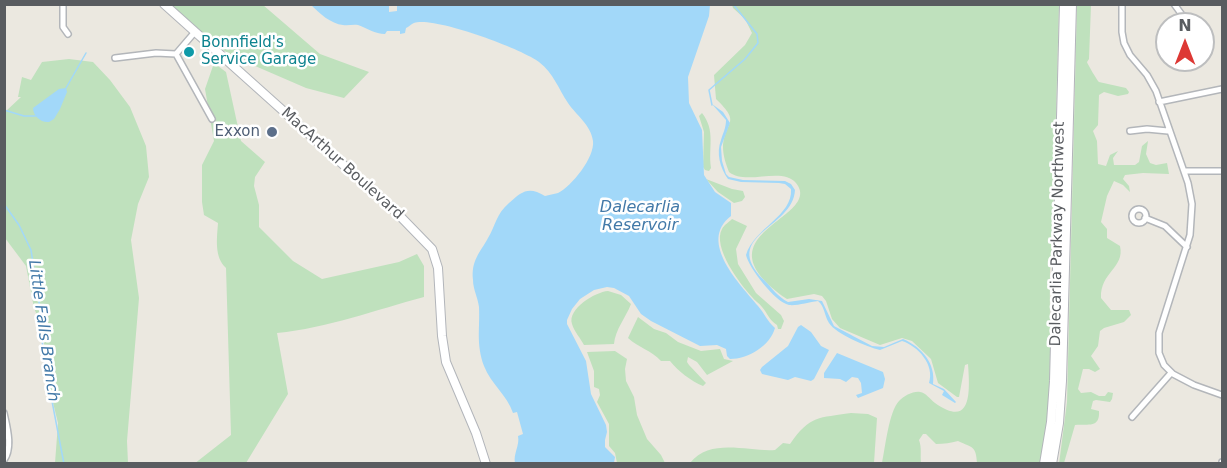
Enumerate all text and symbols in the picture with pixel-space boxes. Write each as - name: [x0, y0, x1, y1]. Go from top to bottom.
- north arrow: [1155, 12, 1215, 72]
- text: N: [1178, 16, 1192, 35]
- place label: Bonnfield's Service Garage: [201, 34, 316, 69]
- marker: Bonnfield's Service Garage: [182, 45, 196, 59]
- street label: MacArthur Boulevard: [277, 104, 407, 224]
- street label: Dalecarlia Parkway Northwest: [1047, 122, 1069, 346]
- place label: Exxon: [215, 123, 260, 141]
- marker: Exxon: [265, 125, 279, 139]
- water label: Dalecarlia Reservoir: [600, 198, 680, 236]
- water label: Little Falls Branch: [24, 259, 62, 403]

